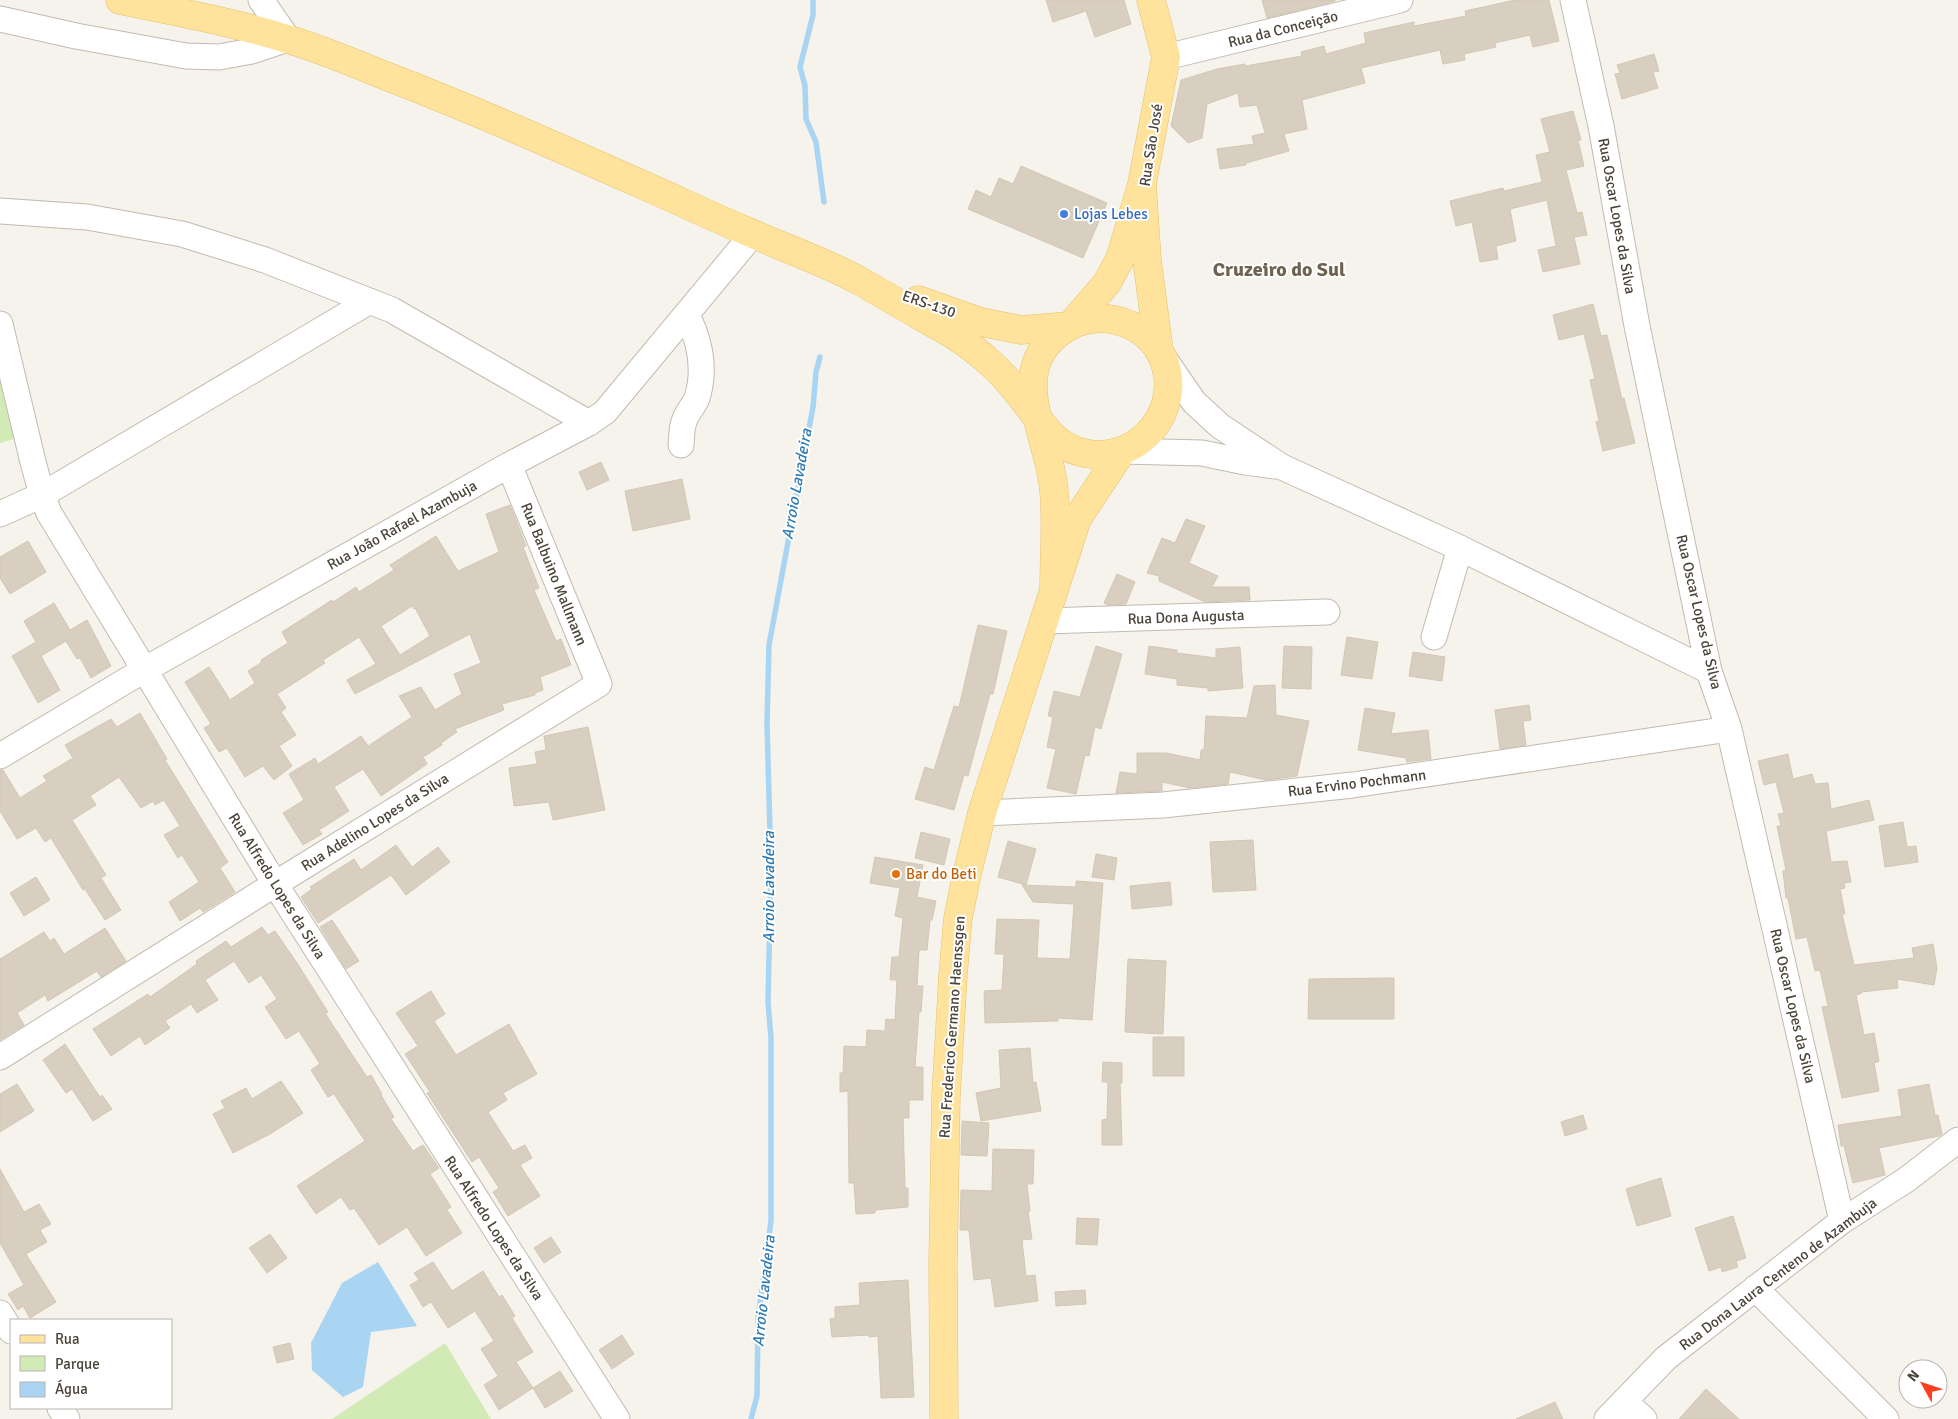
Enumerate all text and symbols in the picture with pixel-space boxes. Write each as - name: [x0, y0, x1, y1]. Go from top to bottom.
- street label: Rua da Conceição: [1226, 7, 1340, 51]
- street label: Rua São José: [1136, 102, 1166, 188]
- street label: Rua Oscar Lopes da Silva: [1594, 137, 1640, 295]
- place label: Lojas Lebes: [1074, 205, 1148, 223]
- marker: Lojas Lebes: [1058, 208, 1070, 220]
- district label: Cruzeiro do Sul: [1213, 257, 1345, 282]
- street label: ERS-130: [900, 286, 958, 322]
- water label: Arroio Lavadeira: [777, 426, 817, 541]
- street label: Rua João Rafael Azambuja: [324, 476, 480, 574]
- street label: Rua Balbuino Mallmann: [517, 500, 591, 648]
- street label: Rua Oscar Lopes da Silva: [1672, 533, 1726, 691]
- street label: Rua Dona Augusta: [1127, 606, 1245, 628]
- street label: Rua Ervino Pochmann: [1287, 766, 1427, 800]
- street label: Rua Adelino Lopes da Silva: [298, 769, 452, 875]
- street label: Rua Alfredo Lopes da Silva: [225, 810, 329, 962]
- water label: Arroio Lavadeira: [759, 830, 779, 943]
- place label: Bar do Beti: [906, 865, 977, 883]
- marker: Bar do Beti: [890, 868, 902, 880]
- street label: Rua Frederico Germano Haenssgen: [935, 915, 969, 1139]
- street label: Rua Oscar Lopes da Silva: [1766, 927, 1820, 1085]
- street label: Rua Alfredo Lopes da Silva: [441, 1152, 547, 1304]
- street label: Rua Dona Laura Centeno de Azambuja: [1676, 1194, 1880, 1354]
- water label: Arroio Lavadeira: [748, 1233, 780, 1348]
- legend: [10, 1319, 172, 1409]
- text: Rua: [55, 1330, 80, 1348]
- text: Parque: [55, 1355, 100, 1373]
- north arrow: [1898, 1359, 1948, 1409]
- text: N: [1904, 1367, 1923, 1385]
- text: Água: [55, 1379, 88, 1398]

